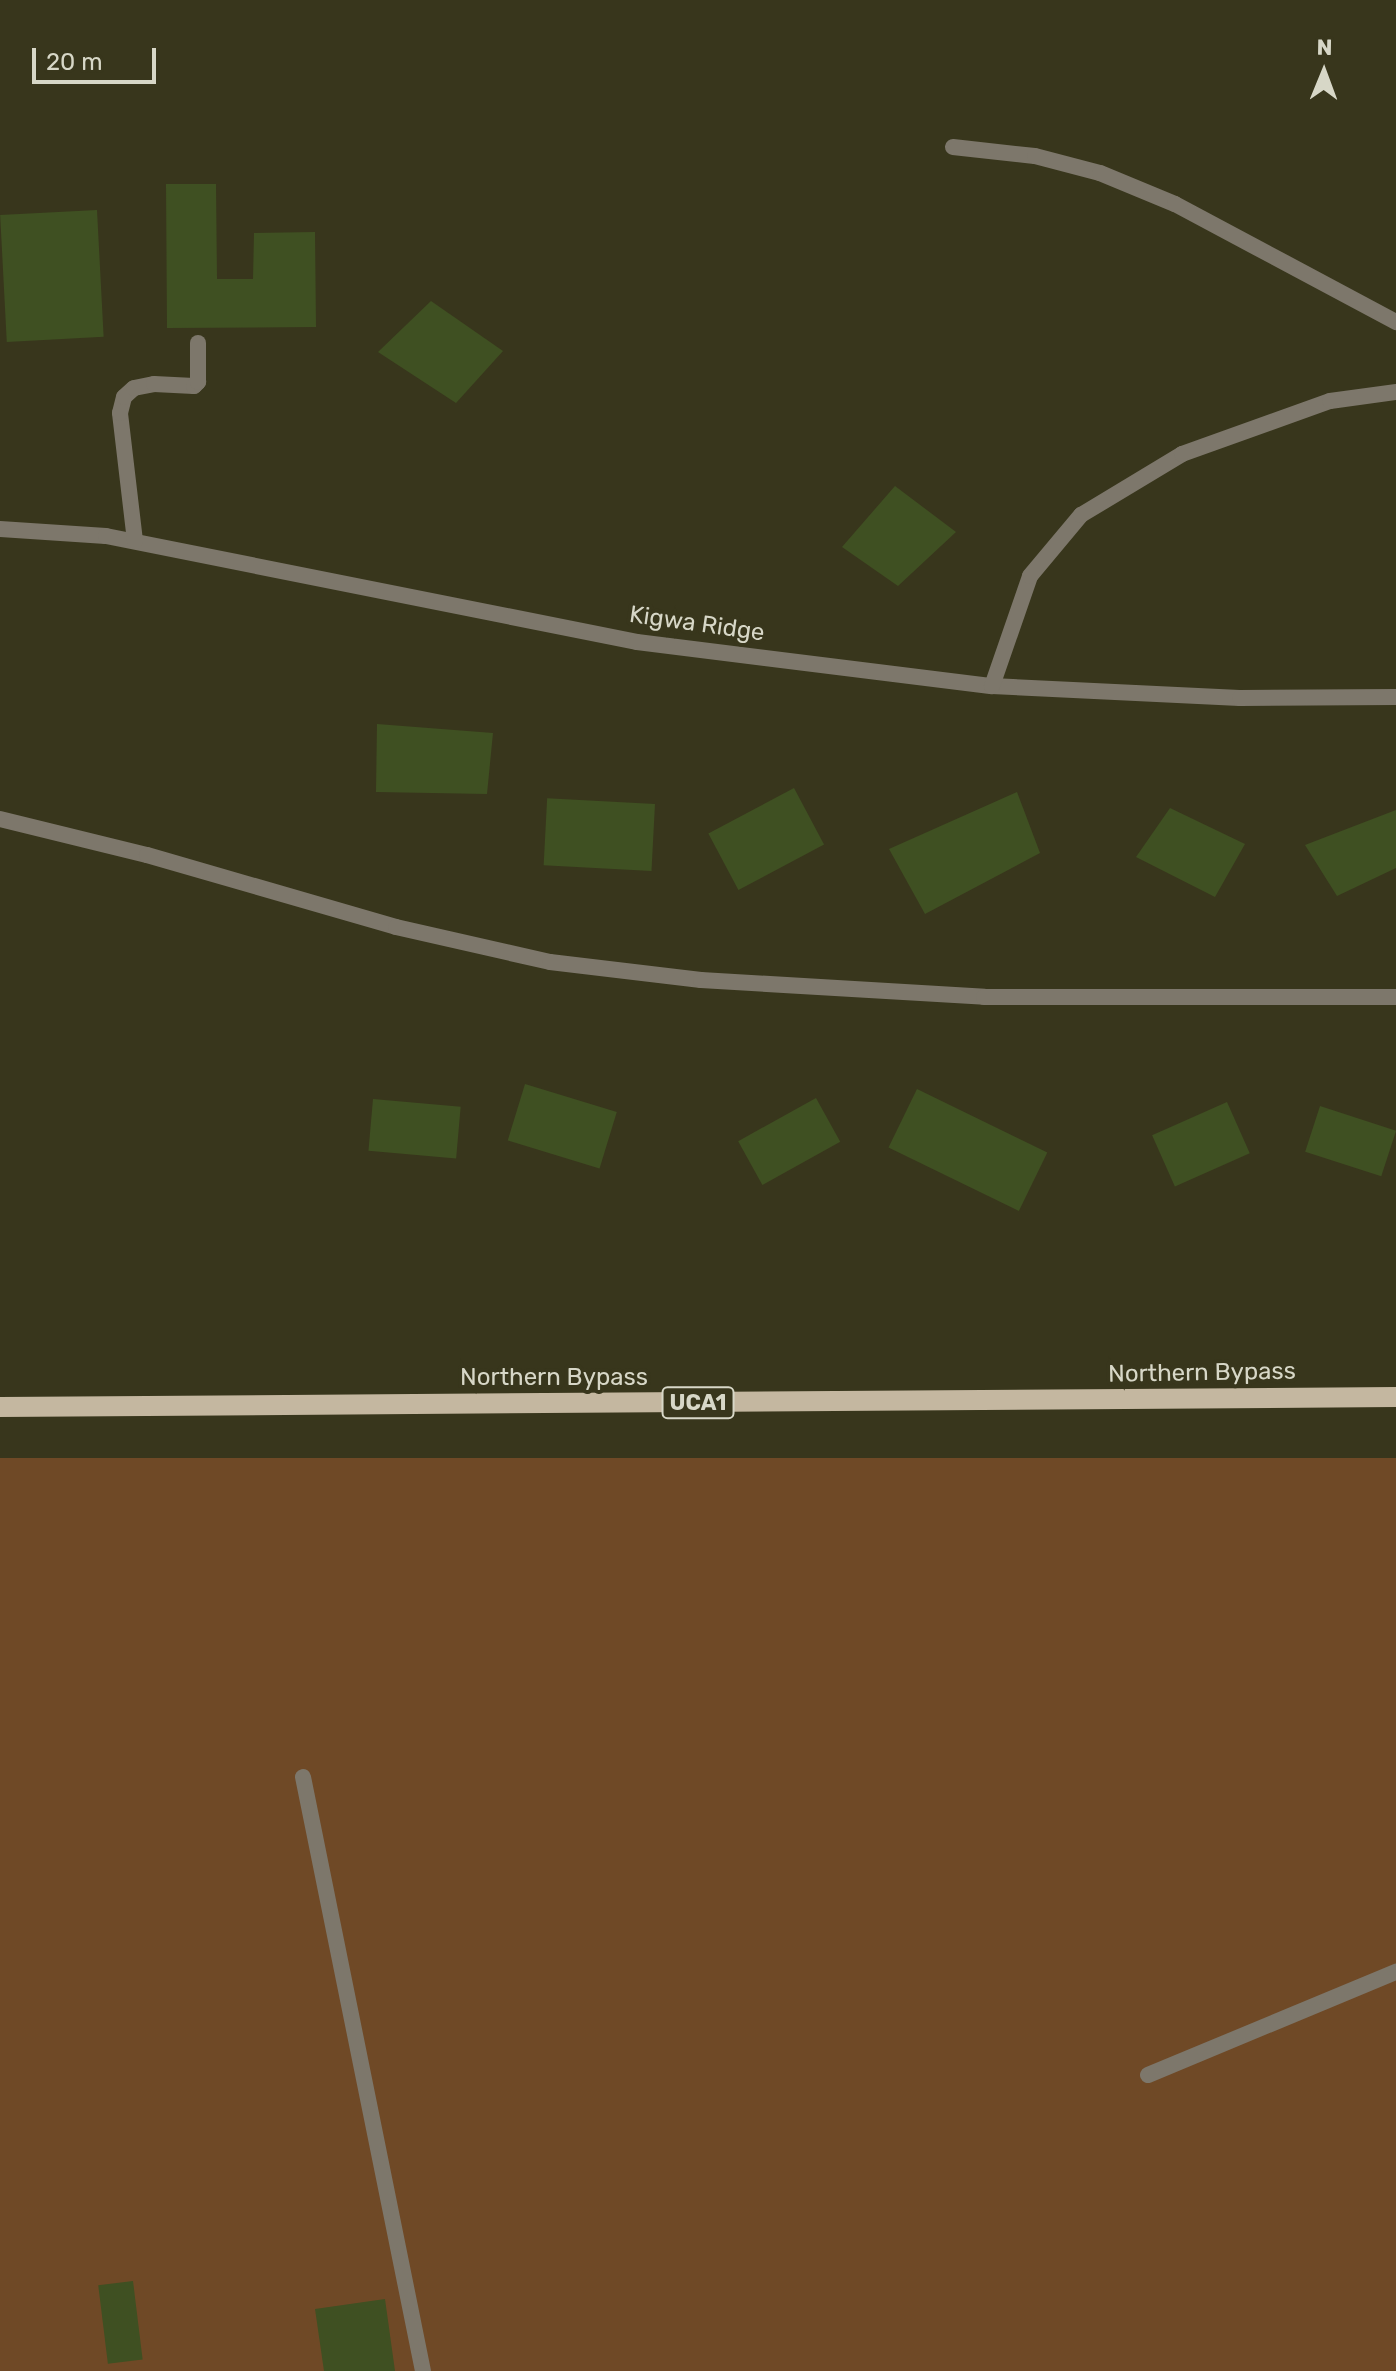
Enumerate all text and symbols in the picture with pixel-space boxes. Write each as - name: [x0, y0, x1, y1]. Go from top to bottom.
- scale bar: [36, 32, 160, 82]
- north arrow: [1284, 32, 1364, 112]
- text: N: [1316, 34, 1333, 61]
- text: 20 m: [46, 48, 103, 76]
- street label: Kigwa Ridge: [628, 600, 766, 648]
- street label: Northern Bypass: [1108, 1357, 1296, 1389]
- street label: Northern Bypass: [460, 1364, 648, 1392]
- road number: UCA1: [660, 1385, 736, 1421]

